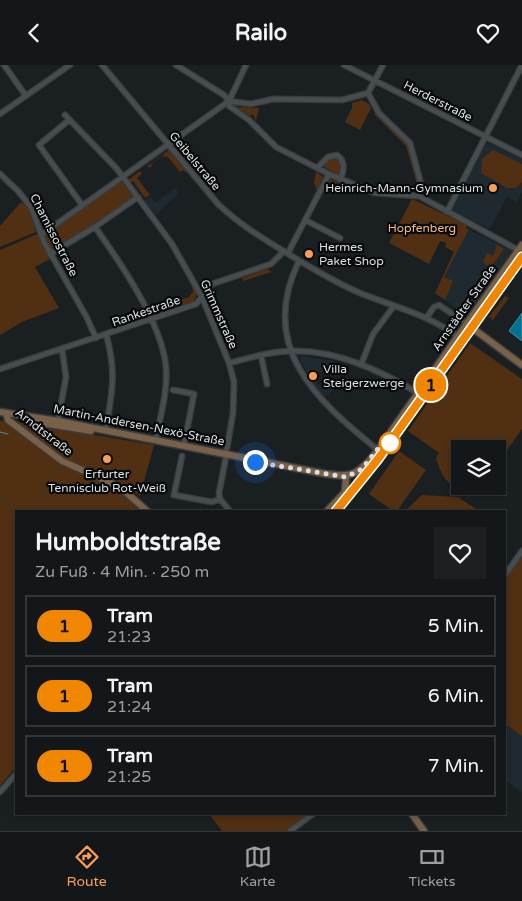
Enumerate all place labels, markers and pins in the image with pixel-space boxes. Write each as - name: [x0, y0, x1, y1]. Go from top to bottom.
- place label: Heinrich-Mann-Gymnasium: [325, 181, 483, 195]
- marker: Heinrich-Mann-Gymnasium: [487, 182, 499, 194]
- place label: Hermes Paket Shop: [319, 240, 384, 268]
- marker: Hermes Paket Shop: [303, 248, 315, 260]
- place label: Villa Steigerzwerge: [323, 362, 405, 390]
- marker: Villa Steigerzwerge: [307, 370, 319, 382]
- unlabelled marker: [379, 432, 401, 454]
- marker: Erfurter Tennisclub Rot-Weiß: [101, 453, 113, 465]
- place label: Erfurter Tennisclub Rot-Weiß: [48, 467, 166, 495]

